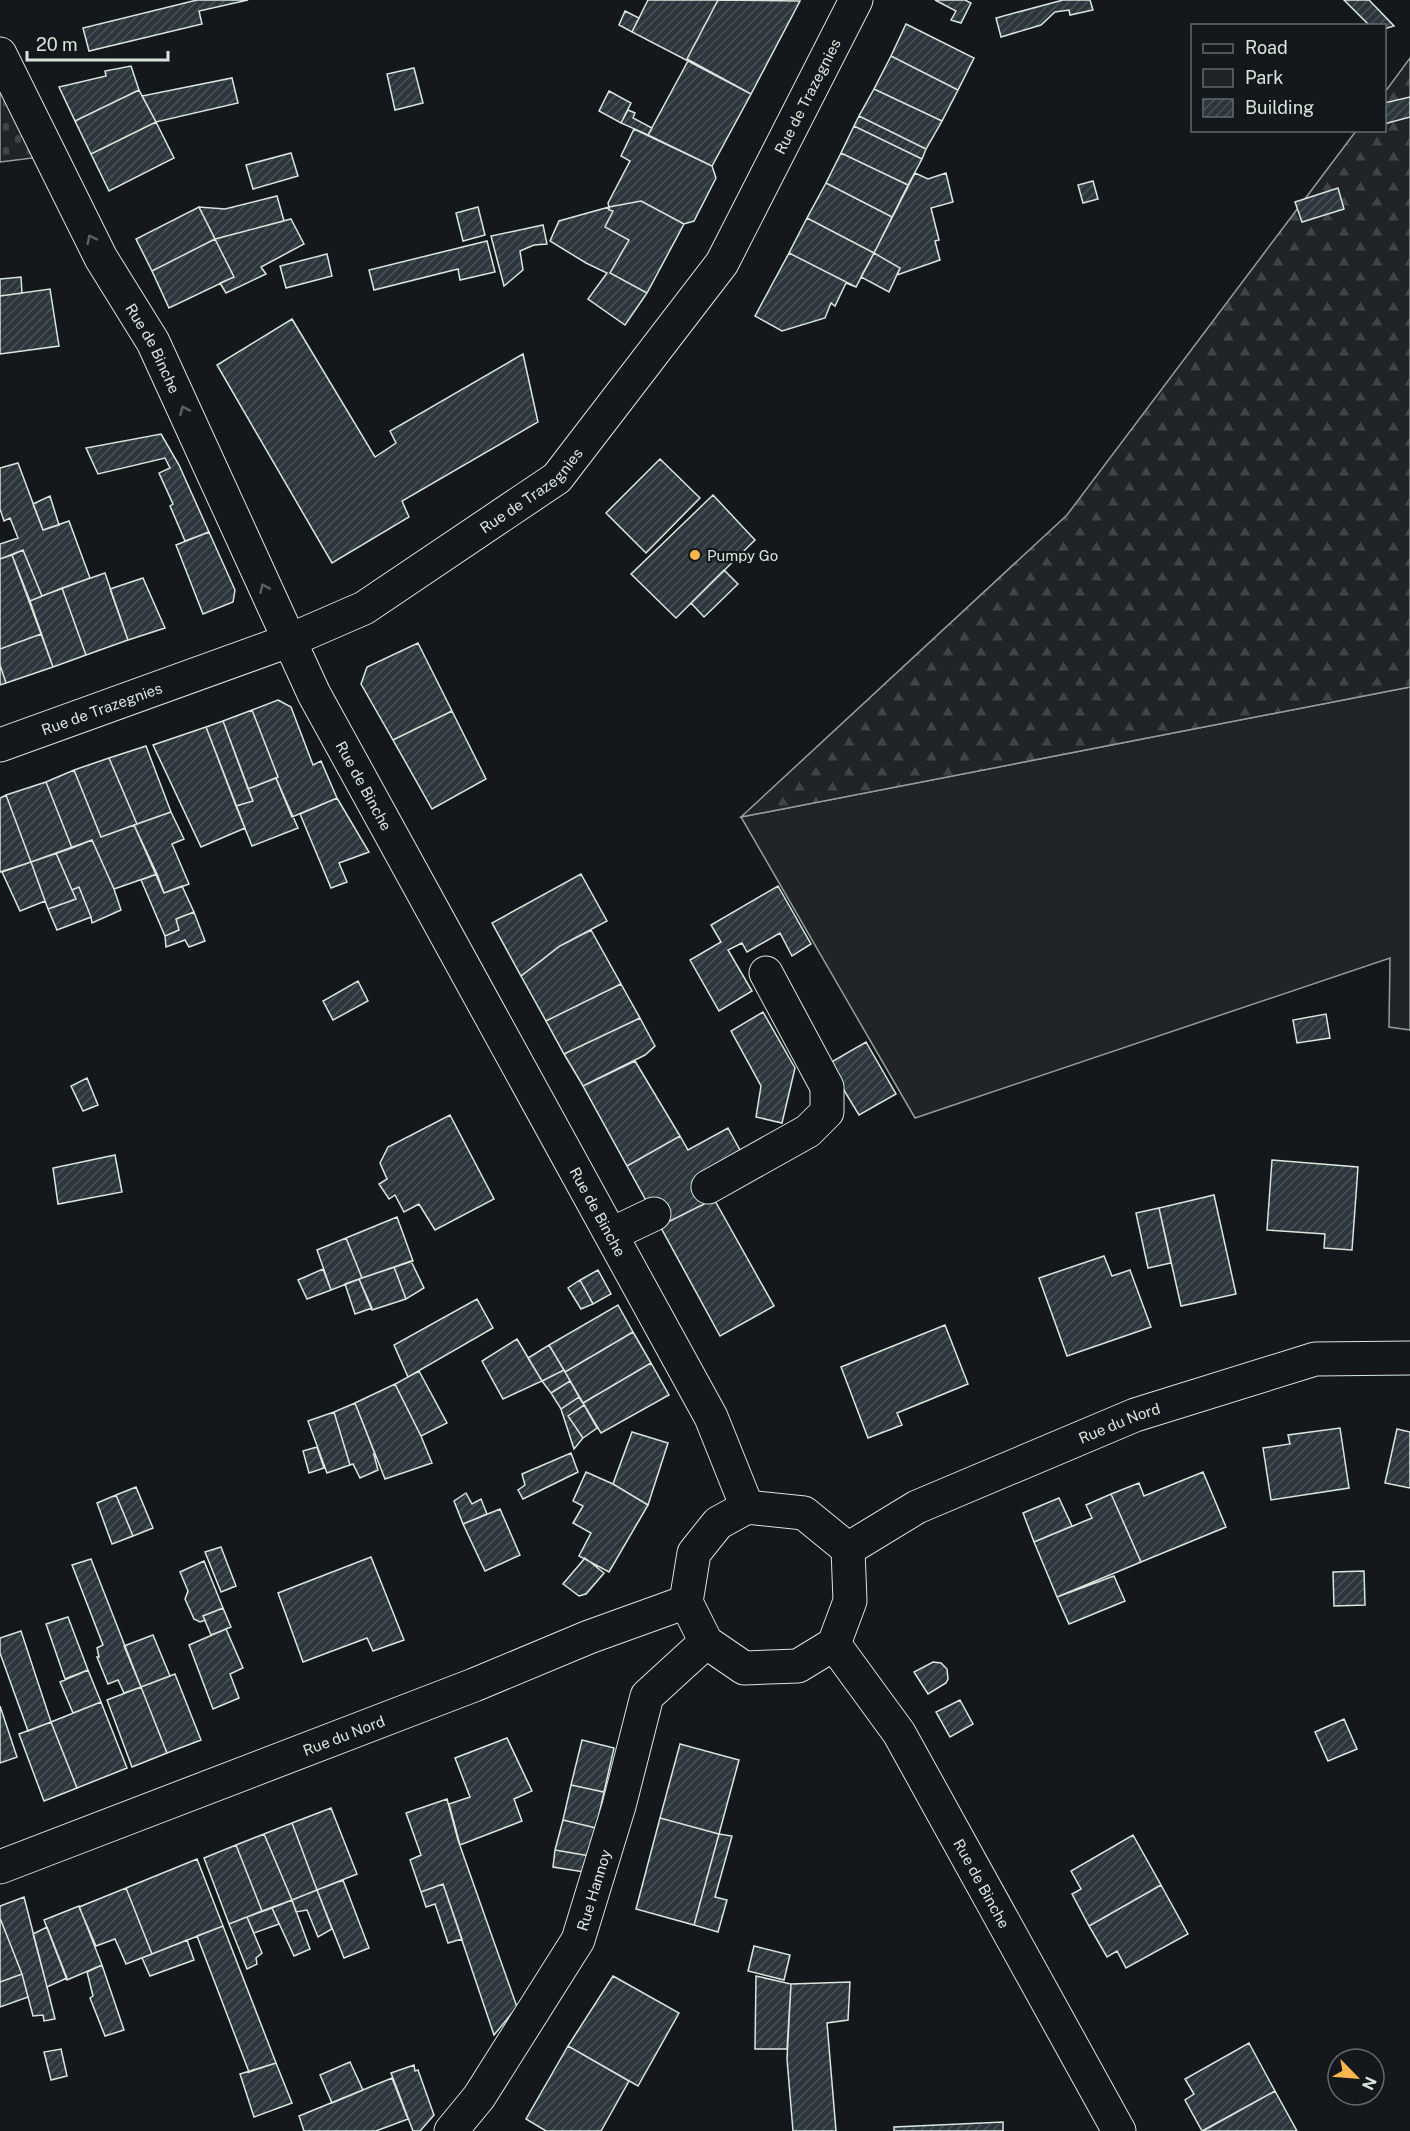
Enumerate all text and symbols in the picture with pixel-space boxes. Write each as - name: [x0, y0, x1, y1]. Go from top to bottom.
- scale bar: [27, 24, 168, 62]
- legend: [1191, 24, 1386, 132]
- text: 20 m: [36, 34, 78, 55]
- street label: Rue de Trazegnies: [771, 36, 843, 157]
- text: Road: [1245, 37, 1288, 58]
- text: Park: [1245, 67, 1283, 88]
- text: Building: [1245, 97, 1314, 118]
- one-way arrow: [87, 234, 99, 245]
- street label: Rue de Binche: [123, 300, 184, 396]
- one-way arrow: [179, 405, 191, 416]
- street label: Rue de Trazegnies: [476, 444, 586, 536]
- place label: Pumpy Go: [707, 547, 778, 564]
- marker: Pumpy Go: [688, 548, 702, 562]
- one-way arrow: [259, 583, 271, 594]
- street label: Rue de Trazegnies: [39, 679, 164, 738]
- street label: Rue de Binche: [333, 738, 396, 833]
- street label: Rue de Binche: [567, 1164, 630, 1259]
- street label: Rue du Nord: [1076, 1399, 1162, 1446]
- street label: Rue du Nord: [300, 1712, 387, 1759]
- street label: Rue de Binche: [951, 1836, 1014, 1931]
- street label: Rue Hannoy: [573, 1847, 614, 1933]
- north arrow: [1326, 2047, 1386, 2107]
- text: N: [1358, 2073, 1380, 2093]

